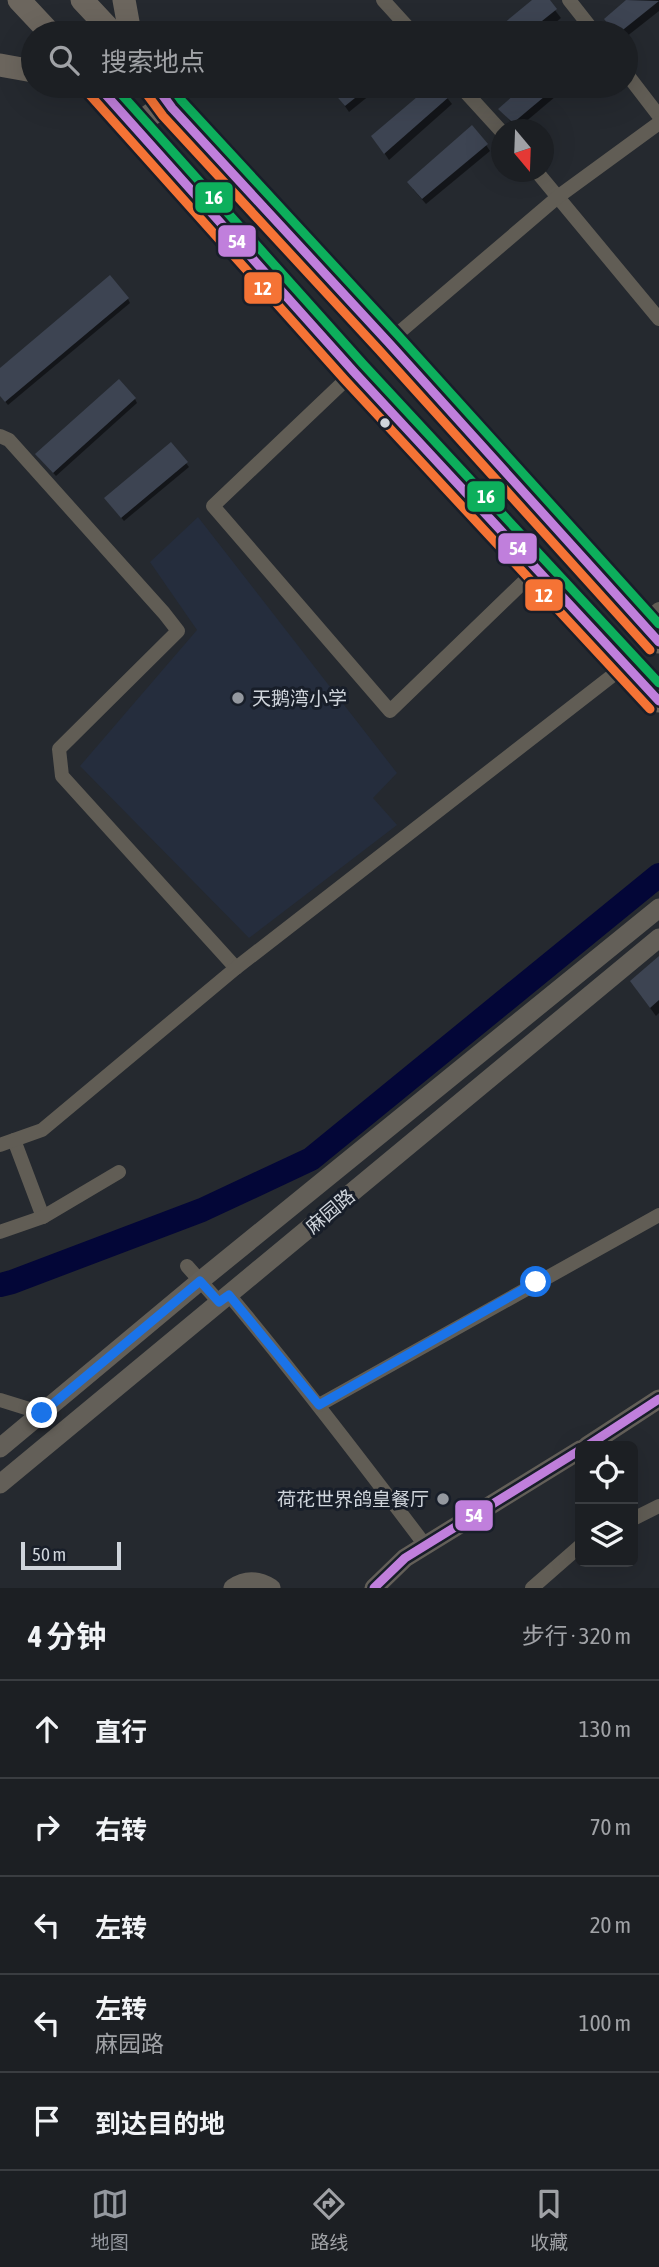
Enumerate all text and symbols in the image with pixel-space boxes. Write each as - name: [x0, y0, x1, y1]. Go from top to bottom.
- search box: [21, 21, 638, 98]
- icon: search: [45, 41, 83, 79]
- text: 搜索地点: [101, 47, 205, 77]
- north arrow: [491, 119, 554, 182]
- line badge: 16: [194, 181, 234, 214]
- text: 16: [205, 186, 223, 208]
- line badge: 54: [217, 224, 257, 258]
- text: 54: [228, 230, 246, 252]
- line badge: 12: [243, 271, 283, 305]
- text: 12: [254, 277, 272, 299]
- unlabelled marker: [378, 416, 392, 430]
- line badge: 16: [466, 480, 506, 513]
- text: 16: [477, 485, 495, 507]
- line badge: 54: [497, 532, 538, 565]
- text: 54: [509, 537, 527, 559]
- line badge: 12: [524, 578, 564, 612]
- text: 12: [535, 584, 553, 606]
- place label: 天鹅湾小学: [252, 687, 347, 709]
- marker: 天鹅湾小学: [230, 690, 246, 706]
- street label: 麻园路: [301, 1184, 359, 1238]
- route start: [520, 1266, 551, 1297]
- route end: [26, 1397, 57, 1428]
- map controls: [575, 1441, 638, 1567]
- button: locate: [575, 1441, 638, 1504]
- place label: 荷花世界鸽皇餐厅: [277, 1488, 429, 1510]
- marker: 荷花世界鸽皇餐厅: [435, 1491, 451, 1507]
- line badge: 54: [454, 1499, 494, 1532]
- text: 54: [465, 1504, 483, 1526]
- button: layers: [575, 1504, 638, 1567]
- scale bar: [21, 1539, 121, 1571]
- text: 50 m: [32, 1543, 66, 1565]
- text: 4 分钟: [28, 1619, 106, 1653]
- text: 步行 · 320 m: [522, 1623, 631, 1649]
- icon: ahead: [28, 1710, 66, 1748]
- text: 130 m: [579, 1716, 631, 1742]
- text: 直行: [95, 1717, 147, 1747]
- icon: right: [28, 1808, 66, 1846]
- text: 70 m: [590, 1814, 631, 1840]
- text: 右转: [95, 1815, 147, 1845]
- icon: left: [28, 1906, 66, 1944]
- text: 20 m: [590, 1912, 631, 1938]
- text: 左转: [95, 1913, 147, 1943]
- text: 左转: [95, 1994, 147, 2024]
- icon: left: [28, 2004, 66, 2042]
- text: 100 m: [579, 2010, 631, 2036]
- text: 麻园路: [95, 2031, 164, 2057]
- icon: arrive: [28, 2102, 66, 2140]
- text: 到达目的地: [95, 2109, 225, 2139]
- tab: 地图: [91, 2185, 129, 2254]
- tab: 路线: [310, 2185, 348, 2254]
- tab: 收藏: [530, 2185, 568, 2254]

